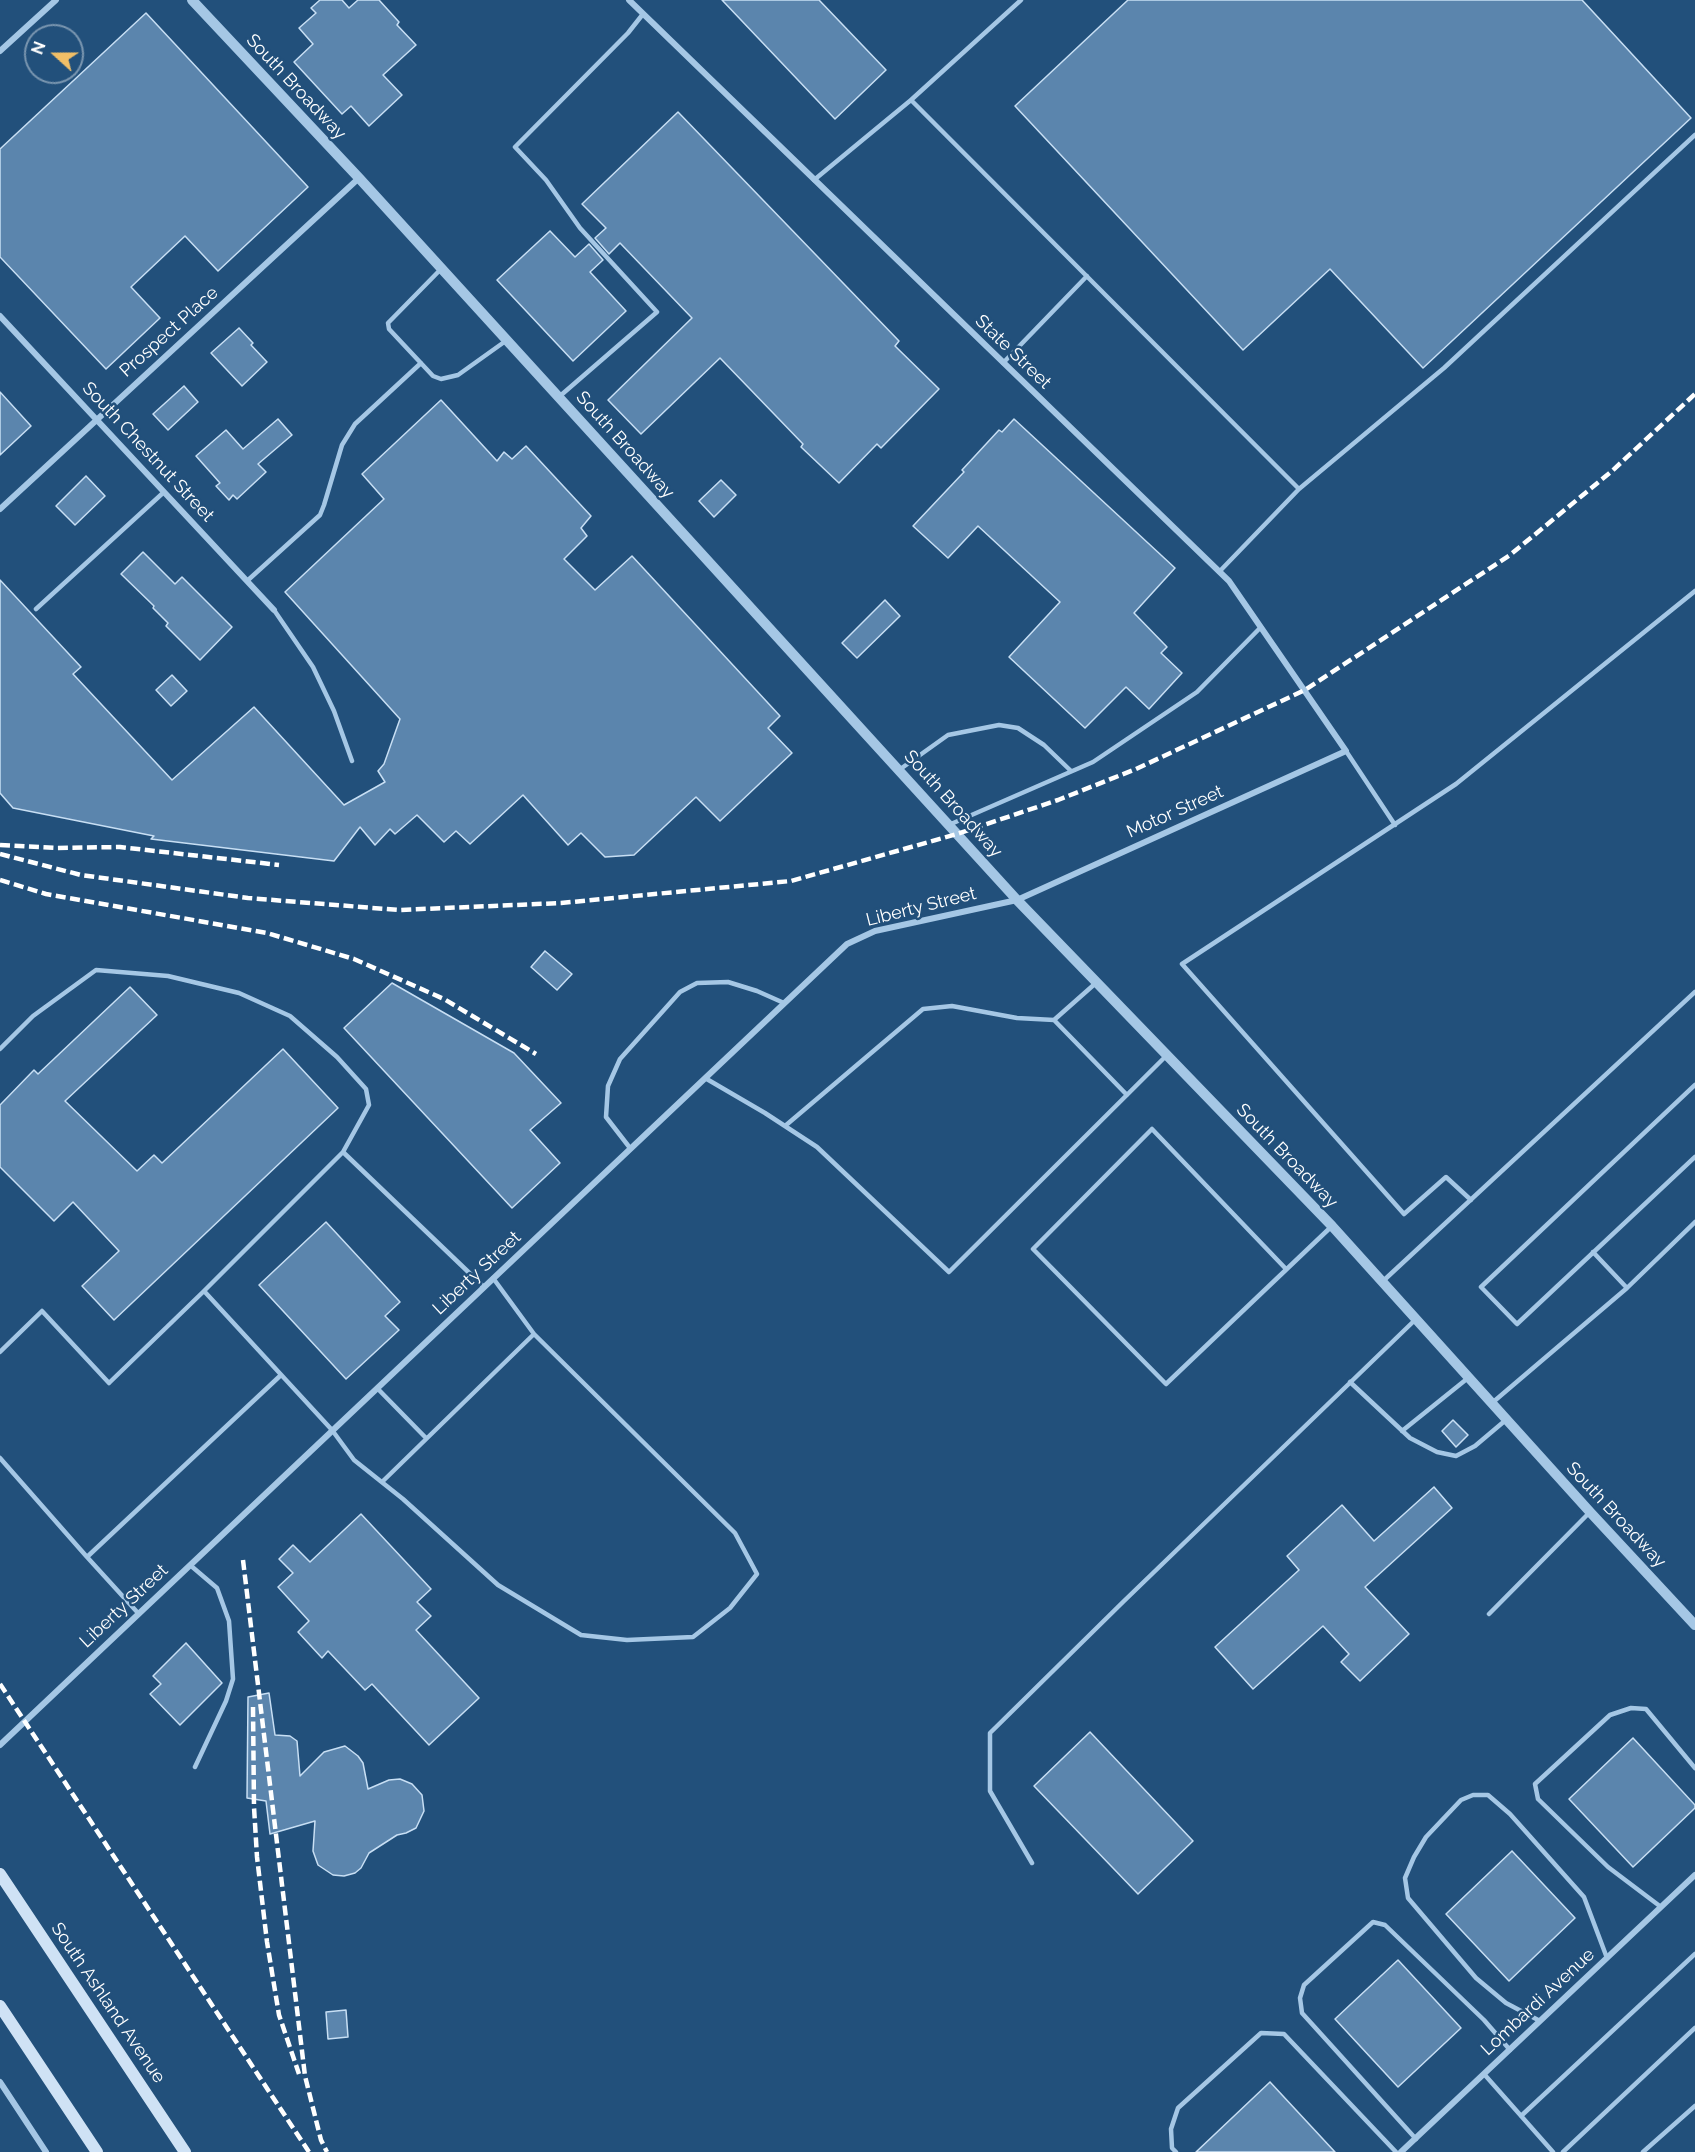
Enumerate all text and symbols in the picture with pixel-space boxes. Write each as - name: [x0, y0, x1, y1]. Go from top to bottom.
- north arrow: [24, 24, 84, 84]
- street label: South Broadway: [241, 30, 351, 144]
- text: N: [28, 39, 50, 57]
- street label: Prospect Place: [115, 282, 223, 382]
- street label: State Street: [970, 310, 1056, 394]
- street label: South Chestnut Street: [78, 378, 218, 526]
- street label: South Broadway: [571, 387, 679, 503]
- street label: South Broadway: [899, 746, 1007, 862]
- street label: Motor Street: [1123, 781, 1227, 843]
- street label: Liberty Street: [864, 883, 978, 931]
- street label: South Broadway: [1232, 1099, 1342, 1213]
- street label: Liberty Street: [428, 1227, 526, 1319]
- street label: South Broadway: [1561, 1458, 1671, 1572]
- street label: Liberty Street: [75, 1560, 173, 1652]
- street label: South Ashland Avenue: [46, 1919, 170, 2087]
- street label: Lombardi Avenue: [1477, 1944, 1599, 2060]

